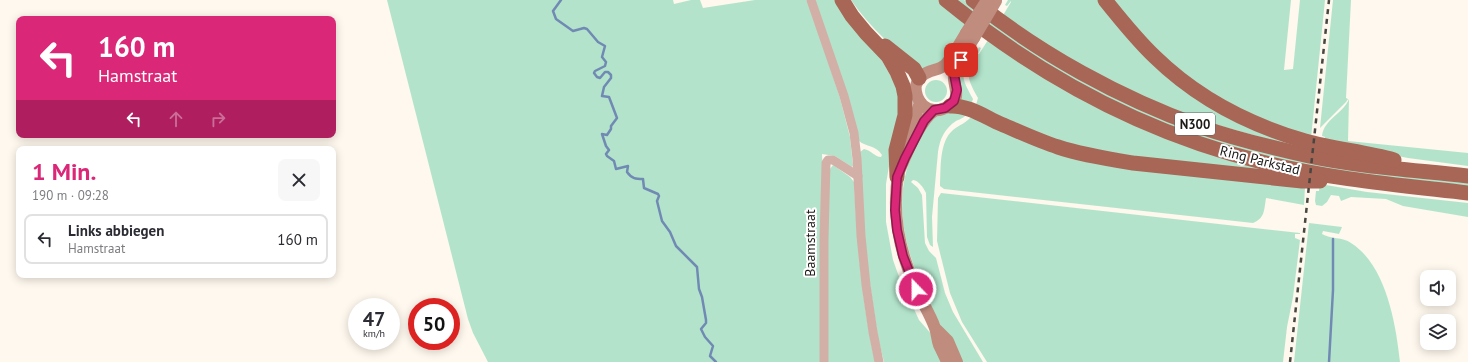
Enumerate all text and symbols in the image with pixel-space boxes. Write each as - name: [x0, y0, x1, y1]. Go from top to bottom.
- text: 160 m: [98, 28, 175, 65]
- icon: left: [32, 32, 84, 84]
- pin: [944, 43, 978, 77]
- icon: arrive: [950, 49, 972, 71]
- text: Hamstraat: [98, 64, 177, 87]
- icon: left: [123, 108, 145, 130]
- icon: ahead: [165, 108, 187, 130]
- icon: right: [207, 108, 229, 130]
- road number: N300: [1175, 113, 1215, 135]
- street label: Ring Parkstad: [1218, 141, 1302, 179]
- text: 1 Min.: [32, 156, 96, 187]
- button: close: [278, 159, 320, 201]
- text: 190 m · 09:28: [32, 187, 109, 204]
- street label: Baamstraat: [801, 209, 819, 277]
- text: Links abbiegen: [68, 221, 164, 240]
- icon: left: [34, 228, 56, 250]
- text: 160 m: [277, 230, 318, 249]
- text: Hamstraat: [68, 240, 125, 257]
- position arrow: [895, 268, 937, 310]
- map controls: [1420, 270, 1456, 350]
- button: sound: [1420, 270, 1456, 306]
- speed limit sign: 50: [408, 298, 460, 350]
- text: 47: [363, 306, 385, 332]
- button: layers: [1420, 314, 1456, 350]
- text: km/h: [363, 327, 385, 340]

